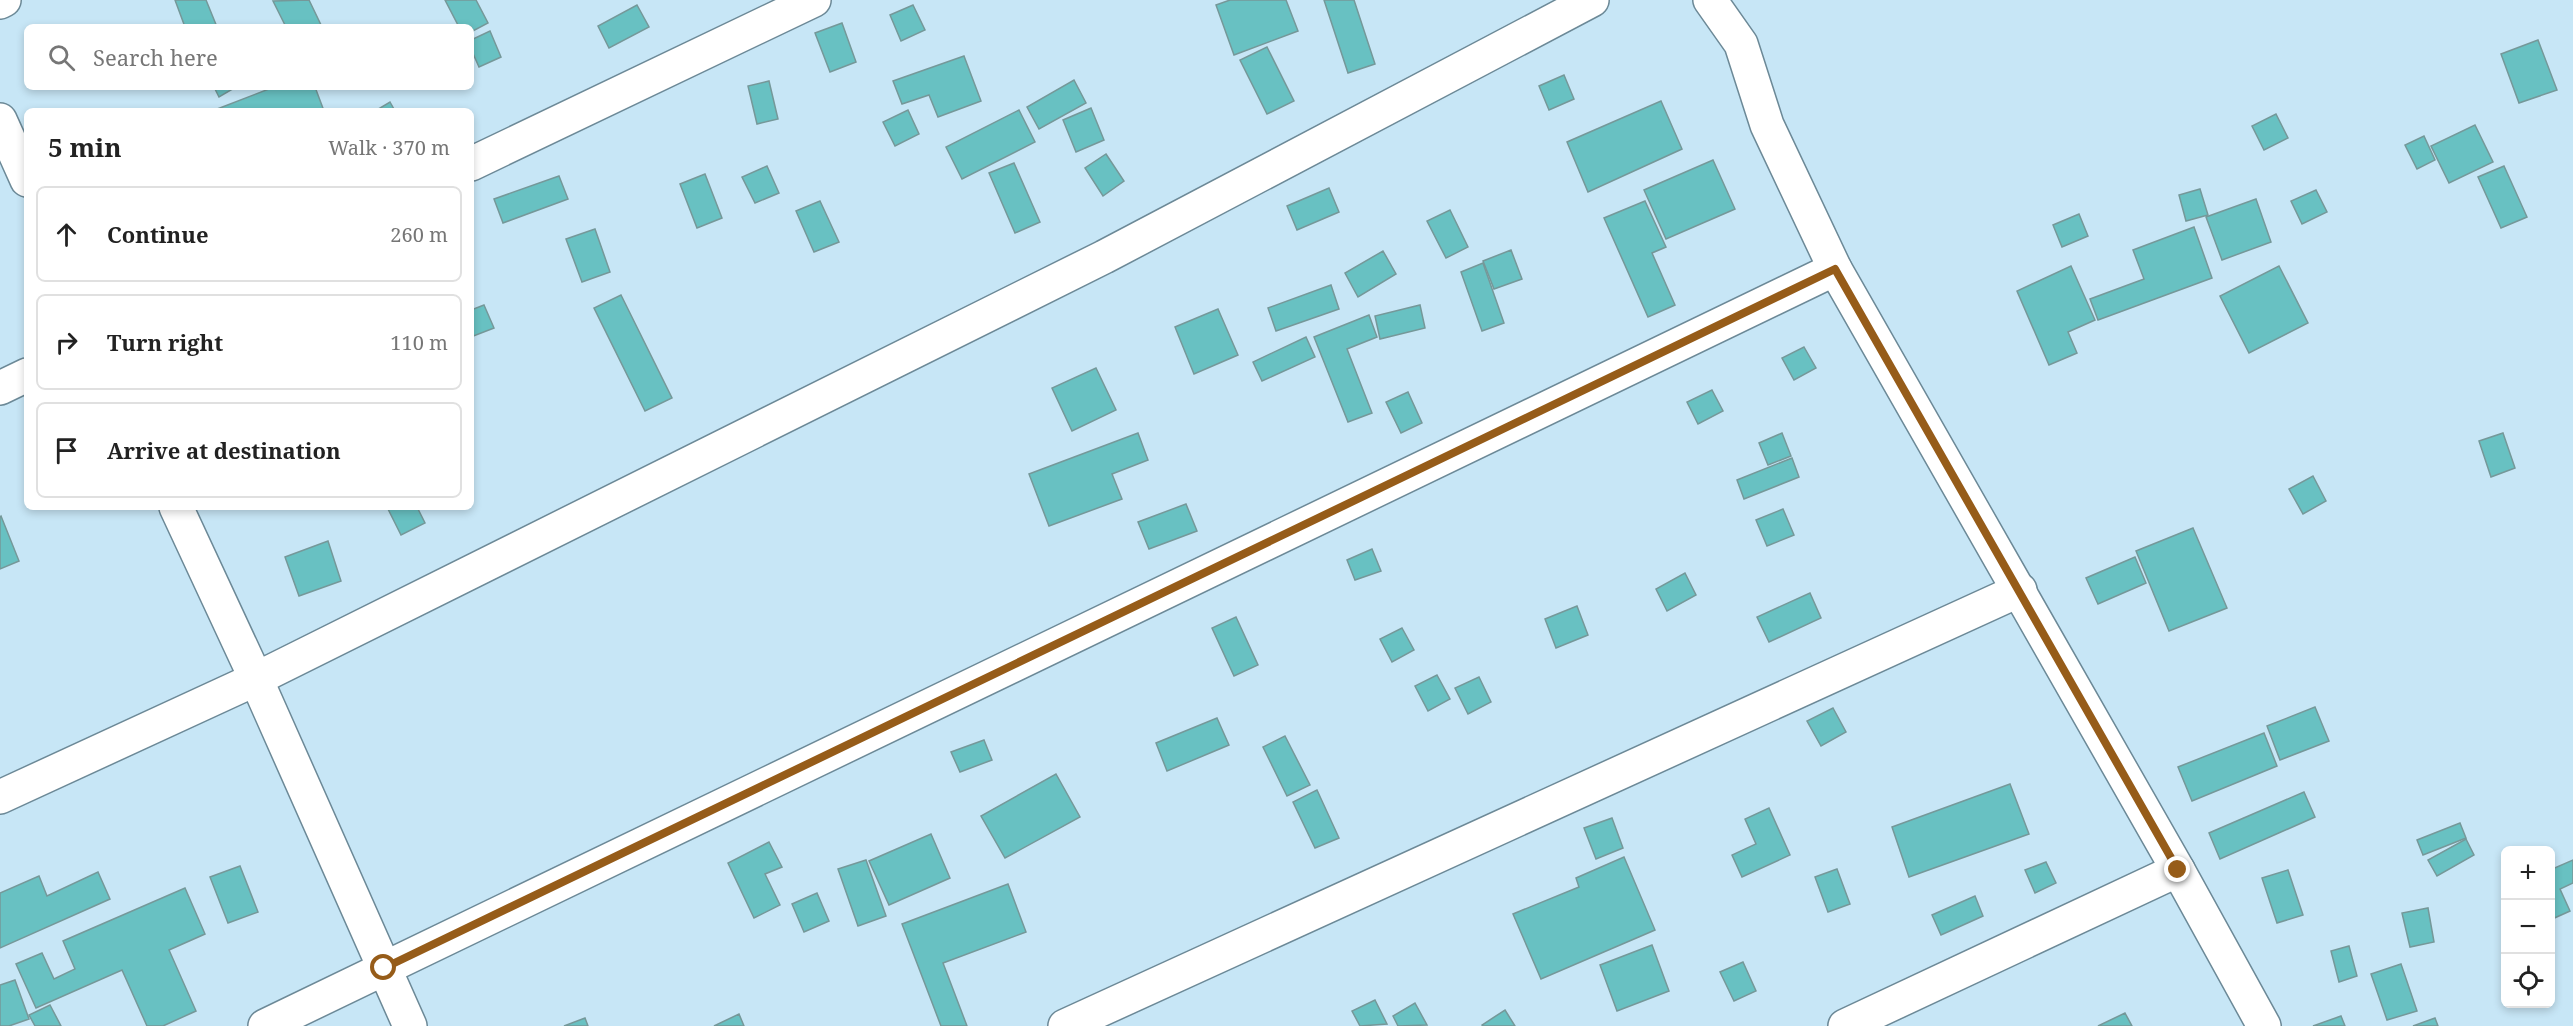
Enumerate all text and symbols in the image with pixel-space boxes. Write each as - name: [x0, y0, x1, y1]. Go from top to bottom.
- search box: [24, 24, 474, 90]
- icon: search: [45, 41, 78, 74]
- text: Search here: [93, 42, 218, 72]
- text: 5 min: [48, 129, 122, 165]
- text: Walk · 370 m: [328, 134, 450, 161]
- icon: ahead: [50, 218, 83, 251]
- text: Continue: [107, 219, 209, 249]
- text: 260 m: [390, 221, 448, 248]
- icon: right: [50, 326, 83, 359]
- text: Turn right: [107, 327, 223, 357]
- text: 110 m: [390, 329, 448, 356]
- icon: arrive: [50, 434, 83, 467]
- text: Arrive at destination: [107, 435, 341, 465]
- map controls: [2501, 846, 2555, 1008]
- button: +: [2501, 846, 2555, 900]
- route end: [2164, 856, 2190, 882]
- button: −: [2501, 900, 2555, 954]
- route start: [370, 954, 396, 980]
- button: locate: [2501, 954, 2555, 1008]

